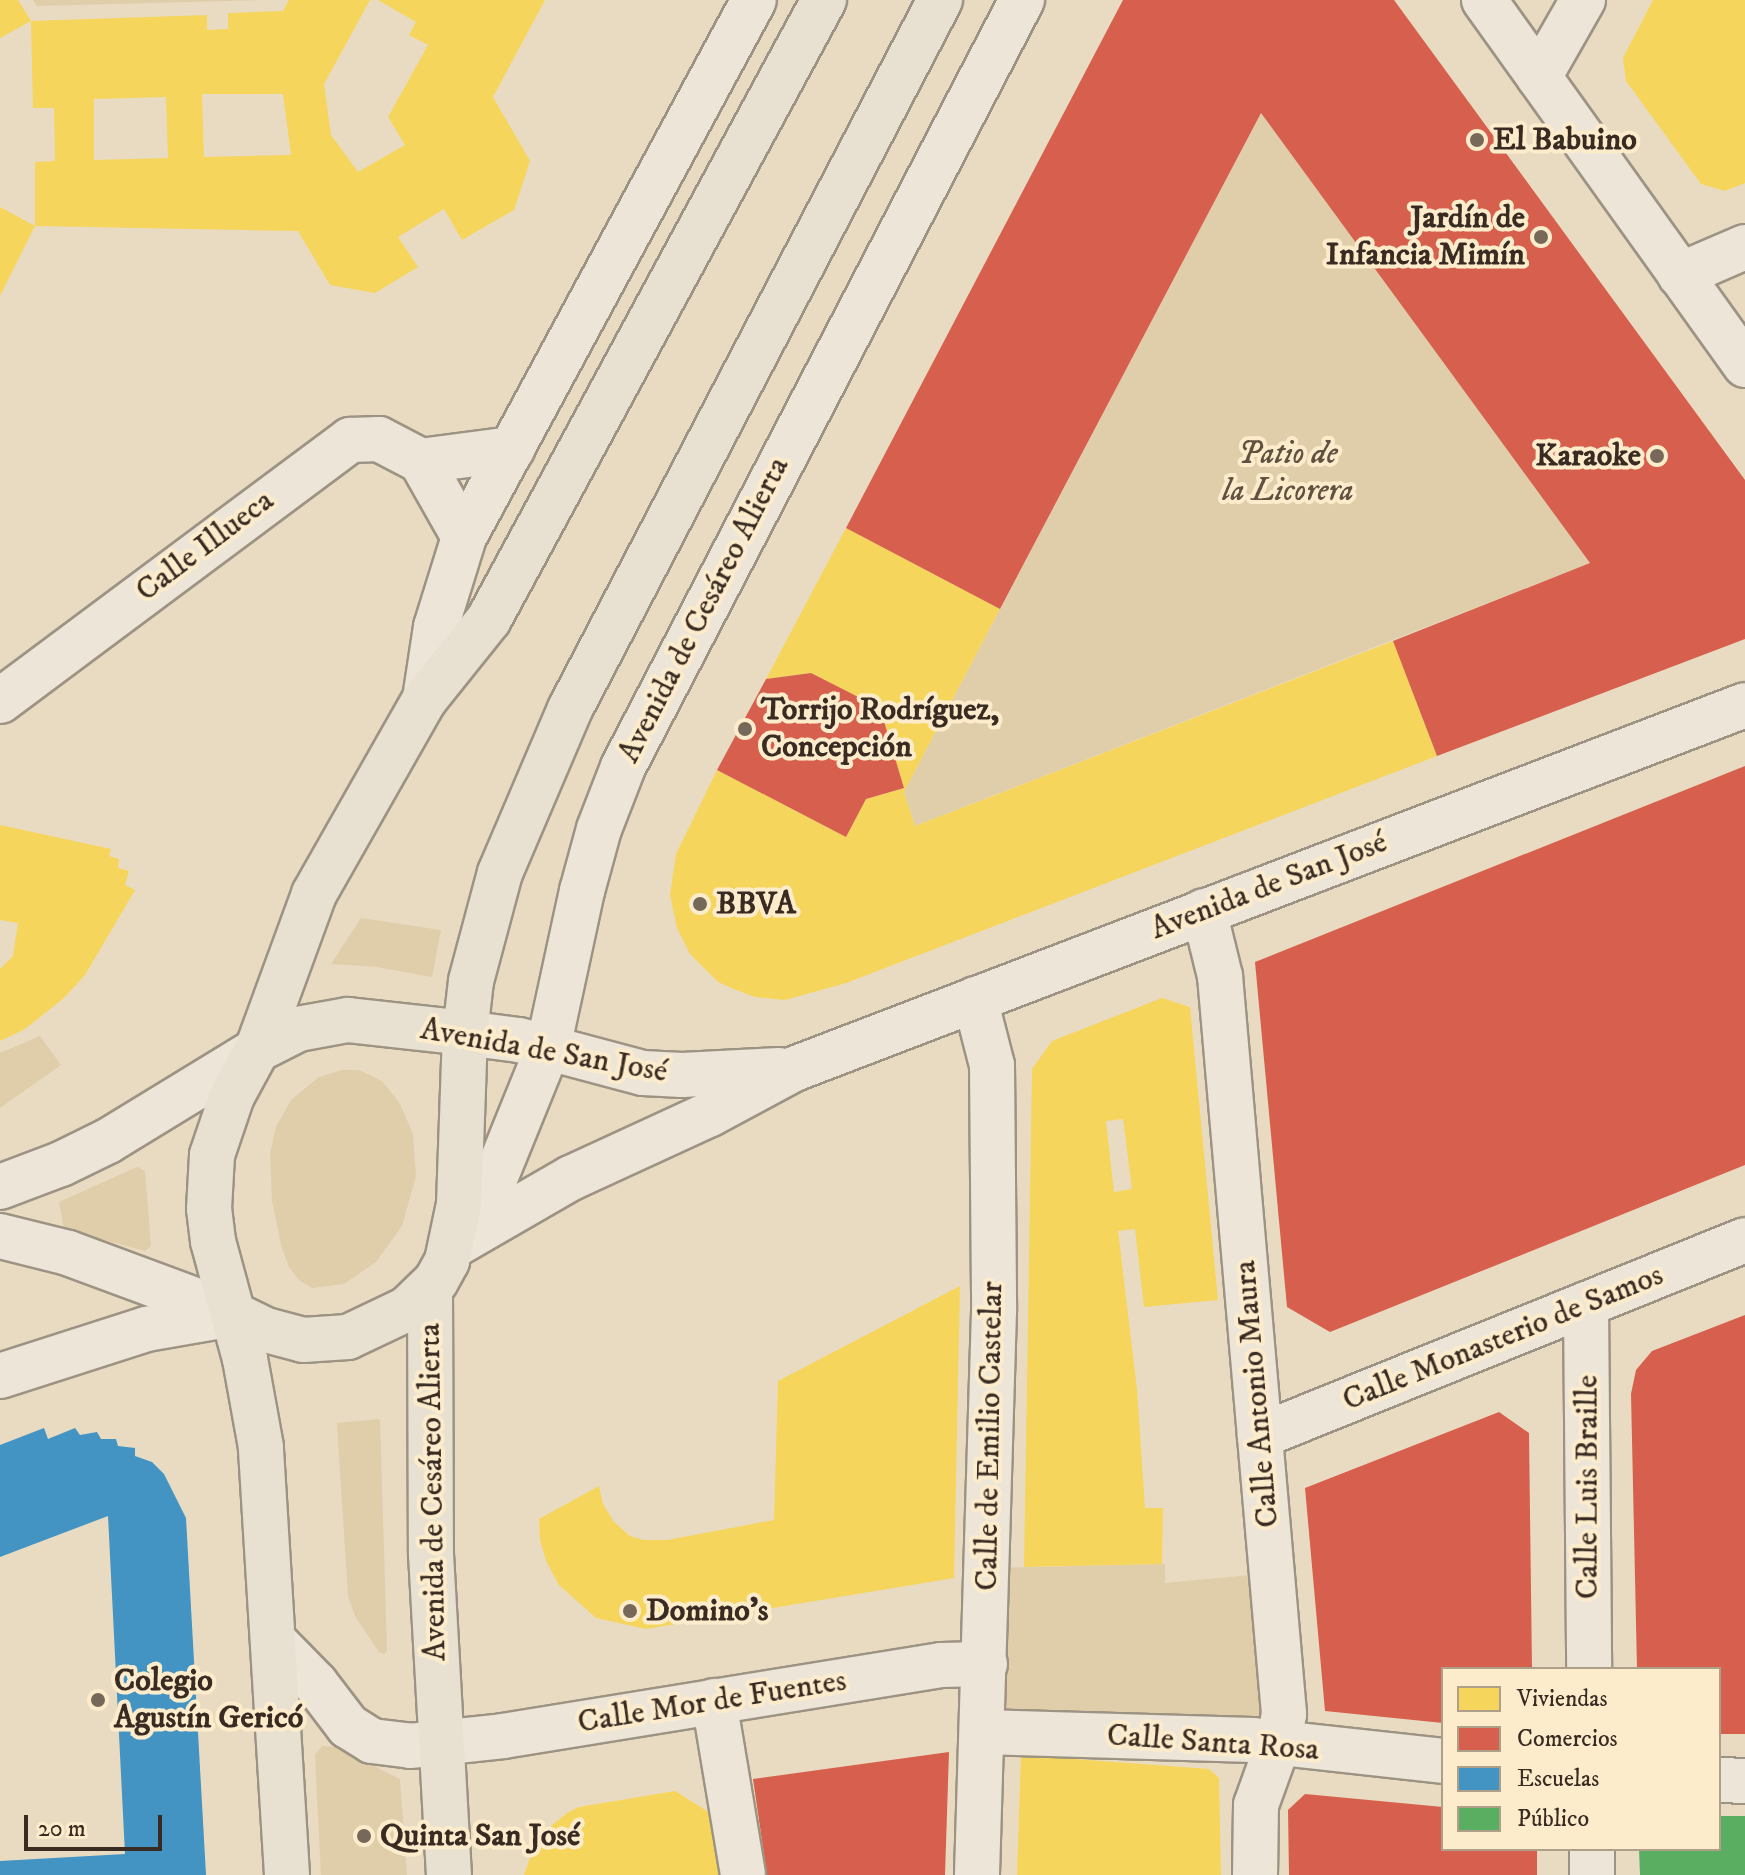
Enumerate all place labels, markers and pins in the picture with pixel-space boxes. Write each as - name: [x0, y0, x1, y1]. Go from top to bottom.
- place label: El Babuino: [1493, 121, 1637, 159]
- marker: El Babuino: [1468, 131, 1486, 149]
- place label: Jardín de Infancia Mimín: [1326, 200, 1525, 275]
- marker: Jardín de Infancia Mimín: [1532, 228, 1550, 246]
- place label: Karaoke: [1535, 437, 1641, 475]
- marker: Karaoke: [1648, 447, 1666, 465]
- place label: Torrijo Rodríguez, Concepción: [761, 692, 999, 767]
- marker: Torrijo Rodríguez, Concepción: [736, 720, 754, 738]
- place label: BBVA: [716, 885, 796, 923]
- marker: BBVA: [691, 895, 709, 913]
- place label: Domino's: [646, 1592, 768, 1630]
- marker: Domino's: [621, 1602, 639, 1620]
- place label: Colegio Agustín Gericó: [114, 1663, 303, 1738]
- marker: Colegio Agustín Gericó: [89, 1691, 107, 1709]
- place label: Quinta San José: [380, 1817, 580, 1855]
- marker: Quinta San José: [355, 1827, 373, 1845]

